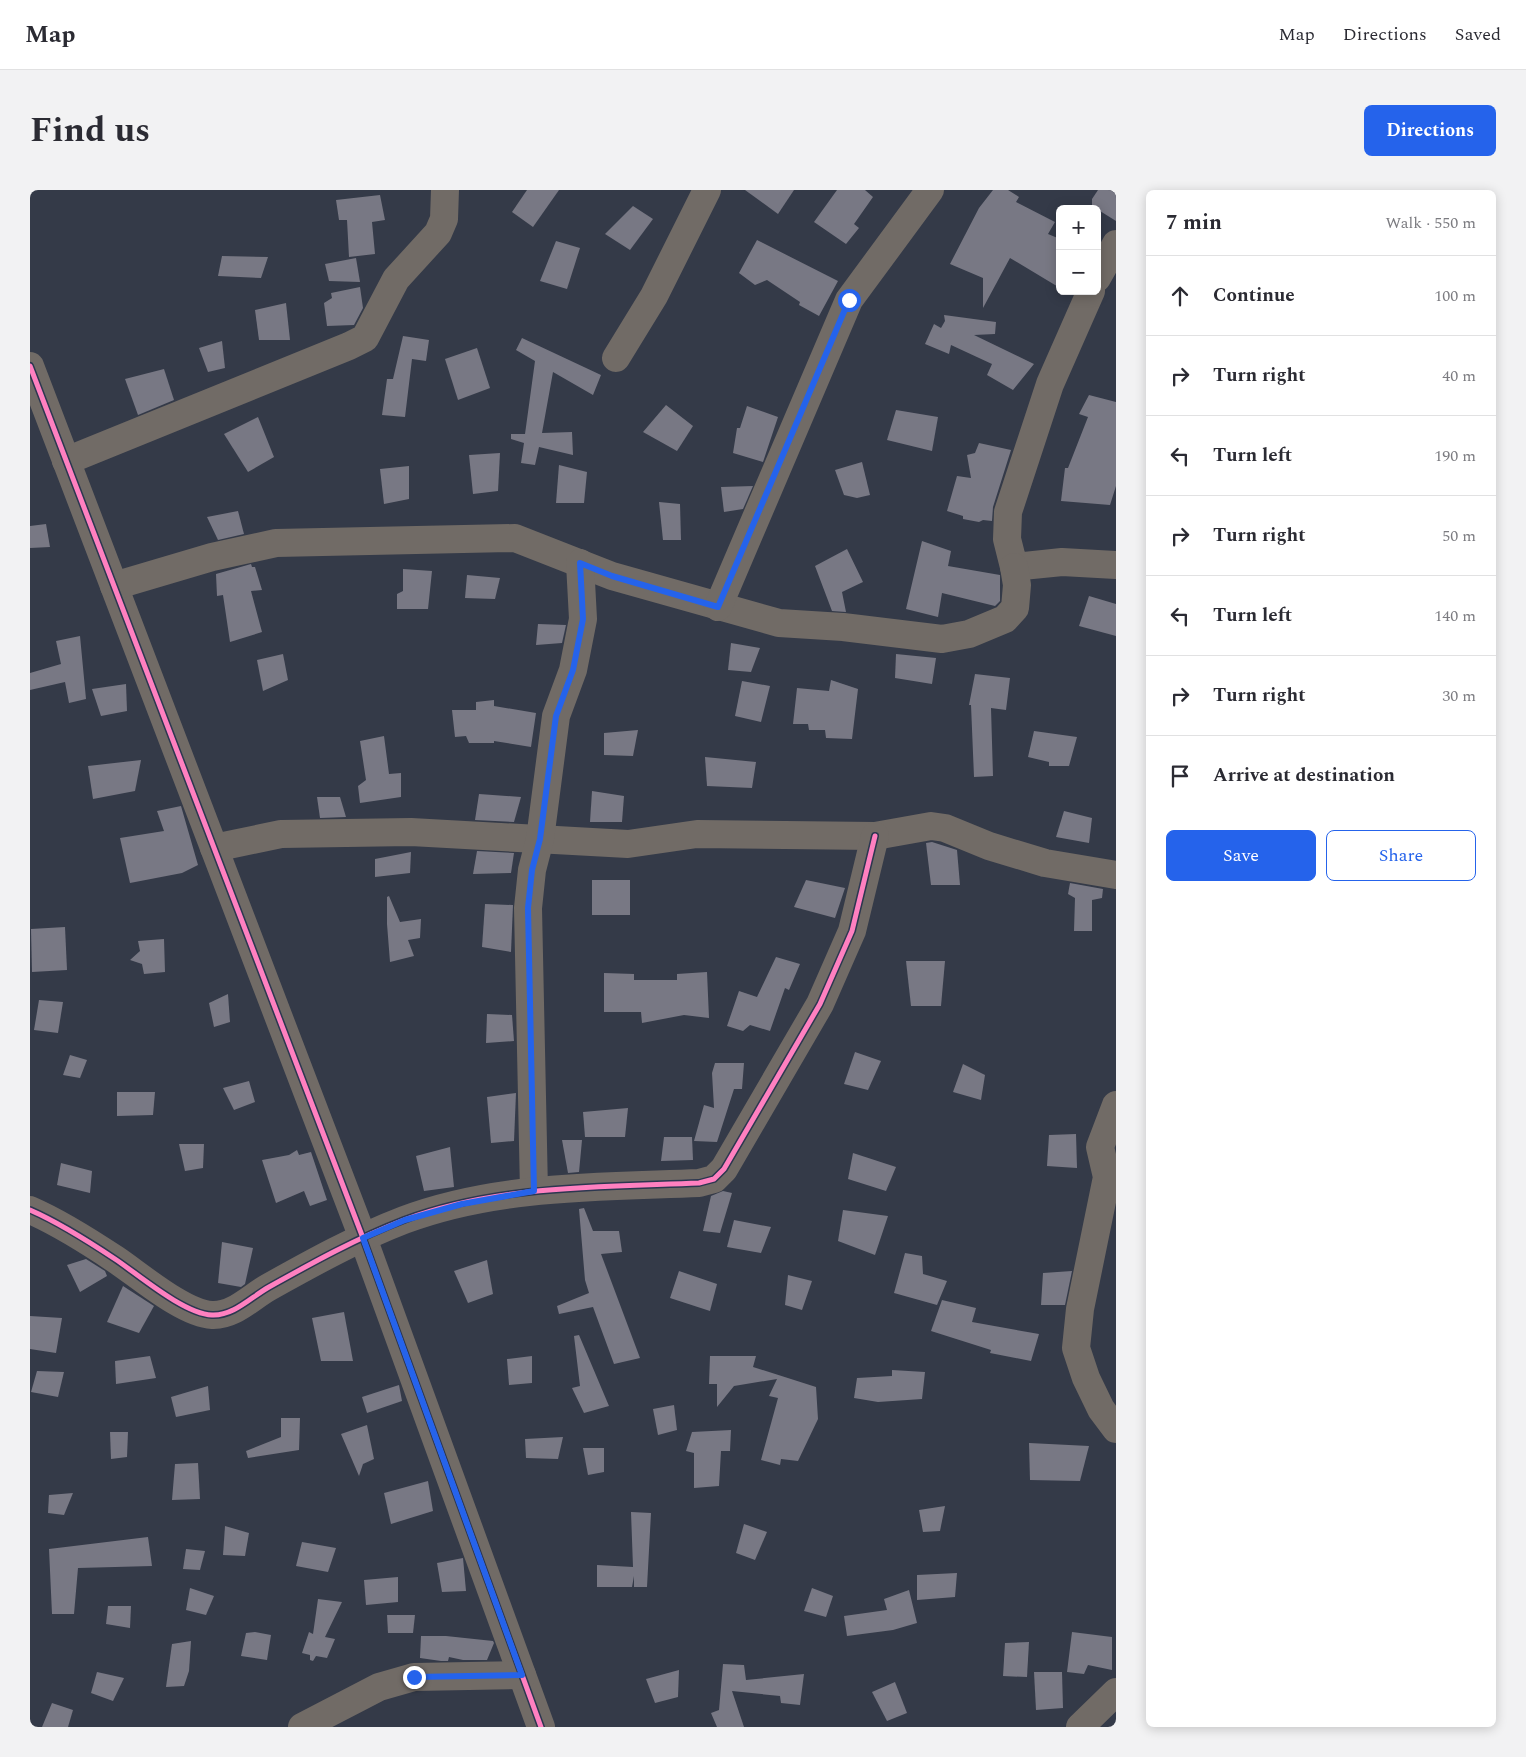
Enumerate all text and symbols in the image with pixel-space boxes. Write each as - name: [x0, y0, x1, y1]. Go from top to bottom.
- text: Map: [25, 17, 75, 53]
- text: Map: [1279, 21, 1315, 48]
- text: Directions: [1343, 21, 1427, 48]
- text: Saved: [1455, 21, 1501, 48]
- text: Find us: [30, 104, 150, 157]
- button: Directions: [1364, 105, 1496, 156]
- map controls: [1056, 205, 1101, 295]
- button: +: [1056, 205, 1101, 250]
- text: 7 min: [1166, 207, 1222, 239]
- text: Walk · 550 m: [1385, 211, 1476, 235]
- button: −: [1056, 250, 1101, 295]
- text: Continue: [1213, 281, 1295, 310]
- icon: ahead: [1166, 282, 1194, 310]
- text: 100 m: [1434, 284, 1476, 308]
- route start: [838, 289, 861, 312]
- text: Turn right: [1213, 361, 1306, 390]
- icon: right: [1166, 362, 1194, 390]
- text: 40 m: [1442, 364, 1476, 388]
- text: Turn left: [1213, 441, 1292, 470]
- icon: left: [1166, 442, 1194, 470]
- text: 190 m: [1434, 444, 1476, 468]
- text: Turn right: [1213, 521, 1306, 550]
- icon: right: [1166, 522, 1194, 550]
- text: 50 m: [1442, 524, 1476, 548]
- text: Turn left: [1213, 601, 1292, 630]
- icon: left: [1166, 602, 1194, 630]
- text: 140 m: [1434, 604, 1476, 628]
- text: Turn right: [1213, 681, 1306, 710]
- icon: right: [1166, 682, 1194, 710]
- text: 30 m: [1442, 684, 1476, 708]
- text: Arrive at destination: [1213, 761, 1395, 790]
- icon: arrive: [1166, 762, 1194, 790]
- button: Save: [1166, 830, 1316, 881]
- button: Share: [1326, 830, 1476, 881]
- route end: [403, 1666, 426, 1689]

